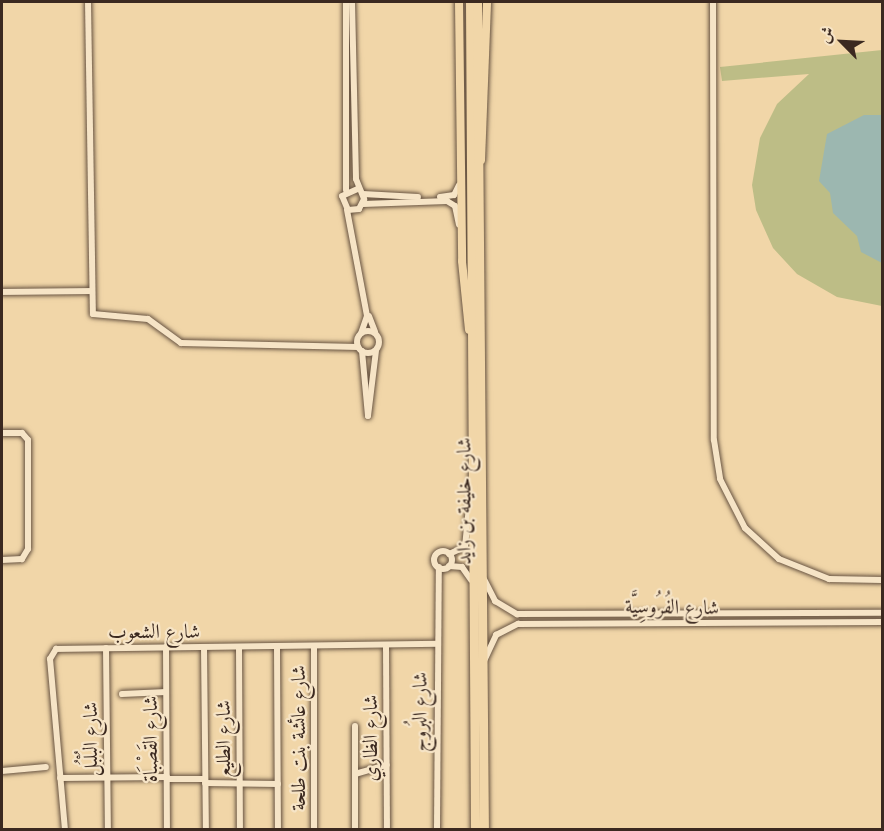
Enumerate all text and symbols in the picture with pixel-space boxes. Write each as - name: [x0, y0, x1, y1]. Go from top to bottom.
- north arrow: [812, 12, 872, 72]
- text: ش: [813, 23, 838, 46]
- street label: شارع خليفة بن زايد: [452, 437, 476, 565]
- street label: شارع الفُرُوسِيَّة: [625, 594, 719, 620]
- street label: شارع الشعوب: [108, 619, 200, 643]
- street label: شارع عائشة بنت طلحة: [286, 665, 310, 811]
- street label: شارع البُروج: [408, 672, 432, 752]
- street label: شارع الظاري: [358, 695, 382, 781]
- street label: شارع القَصْبَاة: [138, 696, 162, 782]
- street label: شارع الطليع: [211, 700, 235, 778]
- street label: شارع البُلْبُل: [78, 702, 102, 776]

